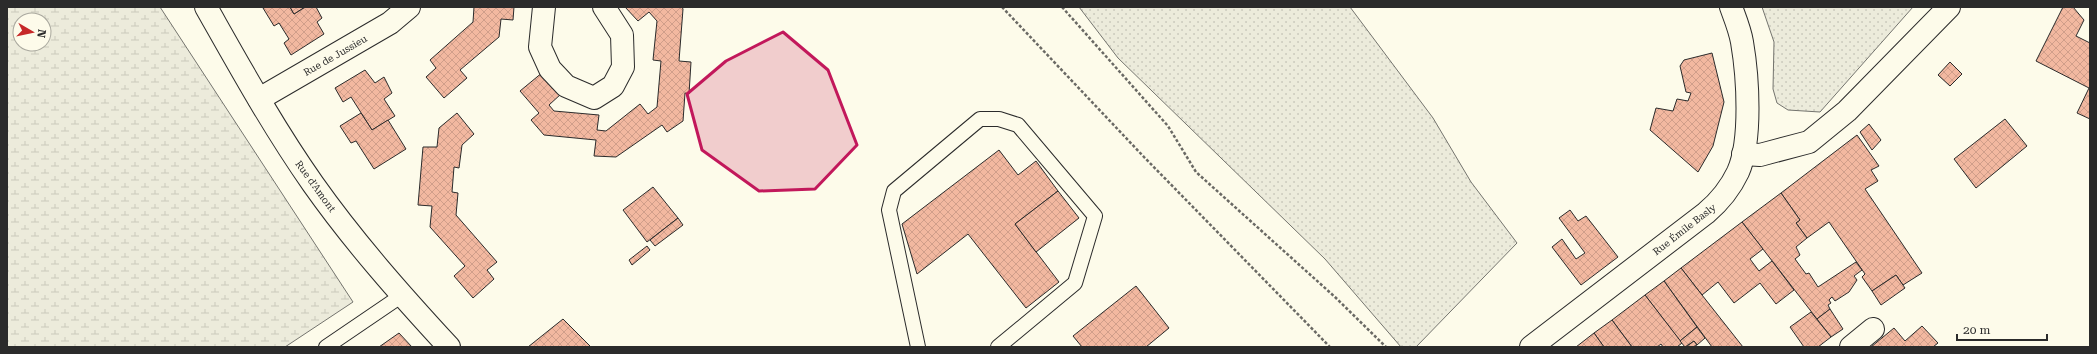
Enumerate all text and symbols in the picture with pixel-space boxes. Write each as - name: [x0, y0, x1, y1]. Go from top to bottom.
- north arrow: [12, 12, 52, 52]
- text: N: [34, 28, 48, 39]
- street label: Rue de Jussieu: [302, 32, 370, 78]
- street label: Rue d'Amont: [293, 158, 338, 214]
- street label: Rue Émile Basly: [1651, 201, 1718, 257]
- scale bar: [1957, 316, 2047, 342]
- text: 20 m: [1963, 323, 1990, 337]

